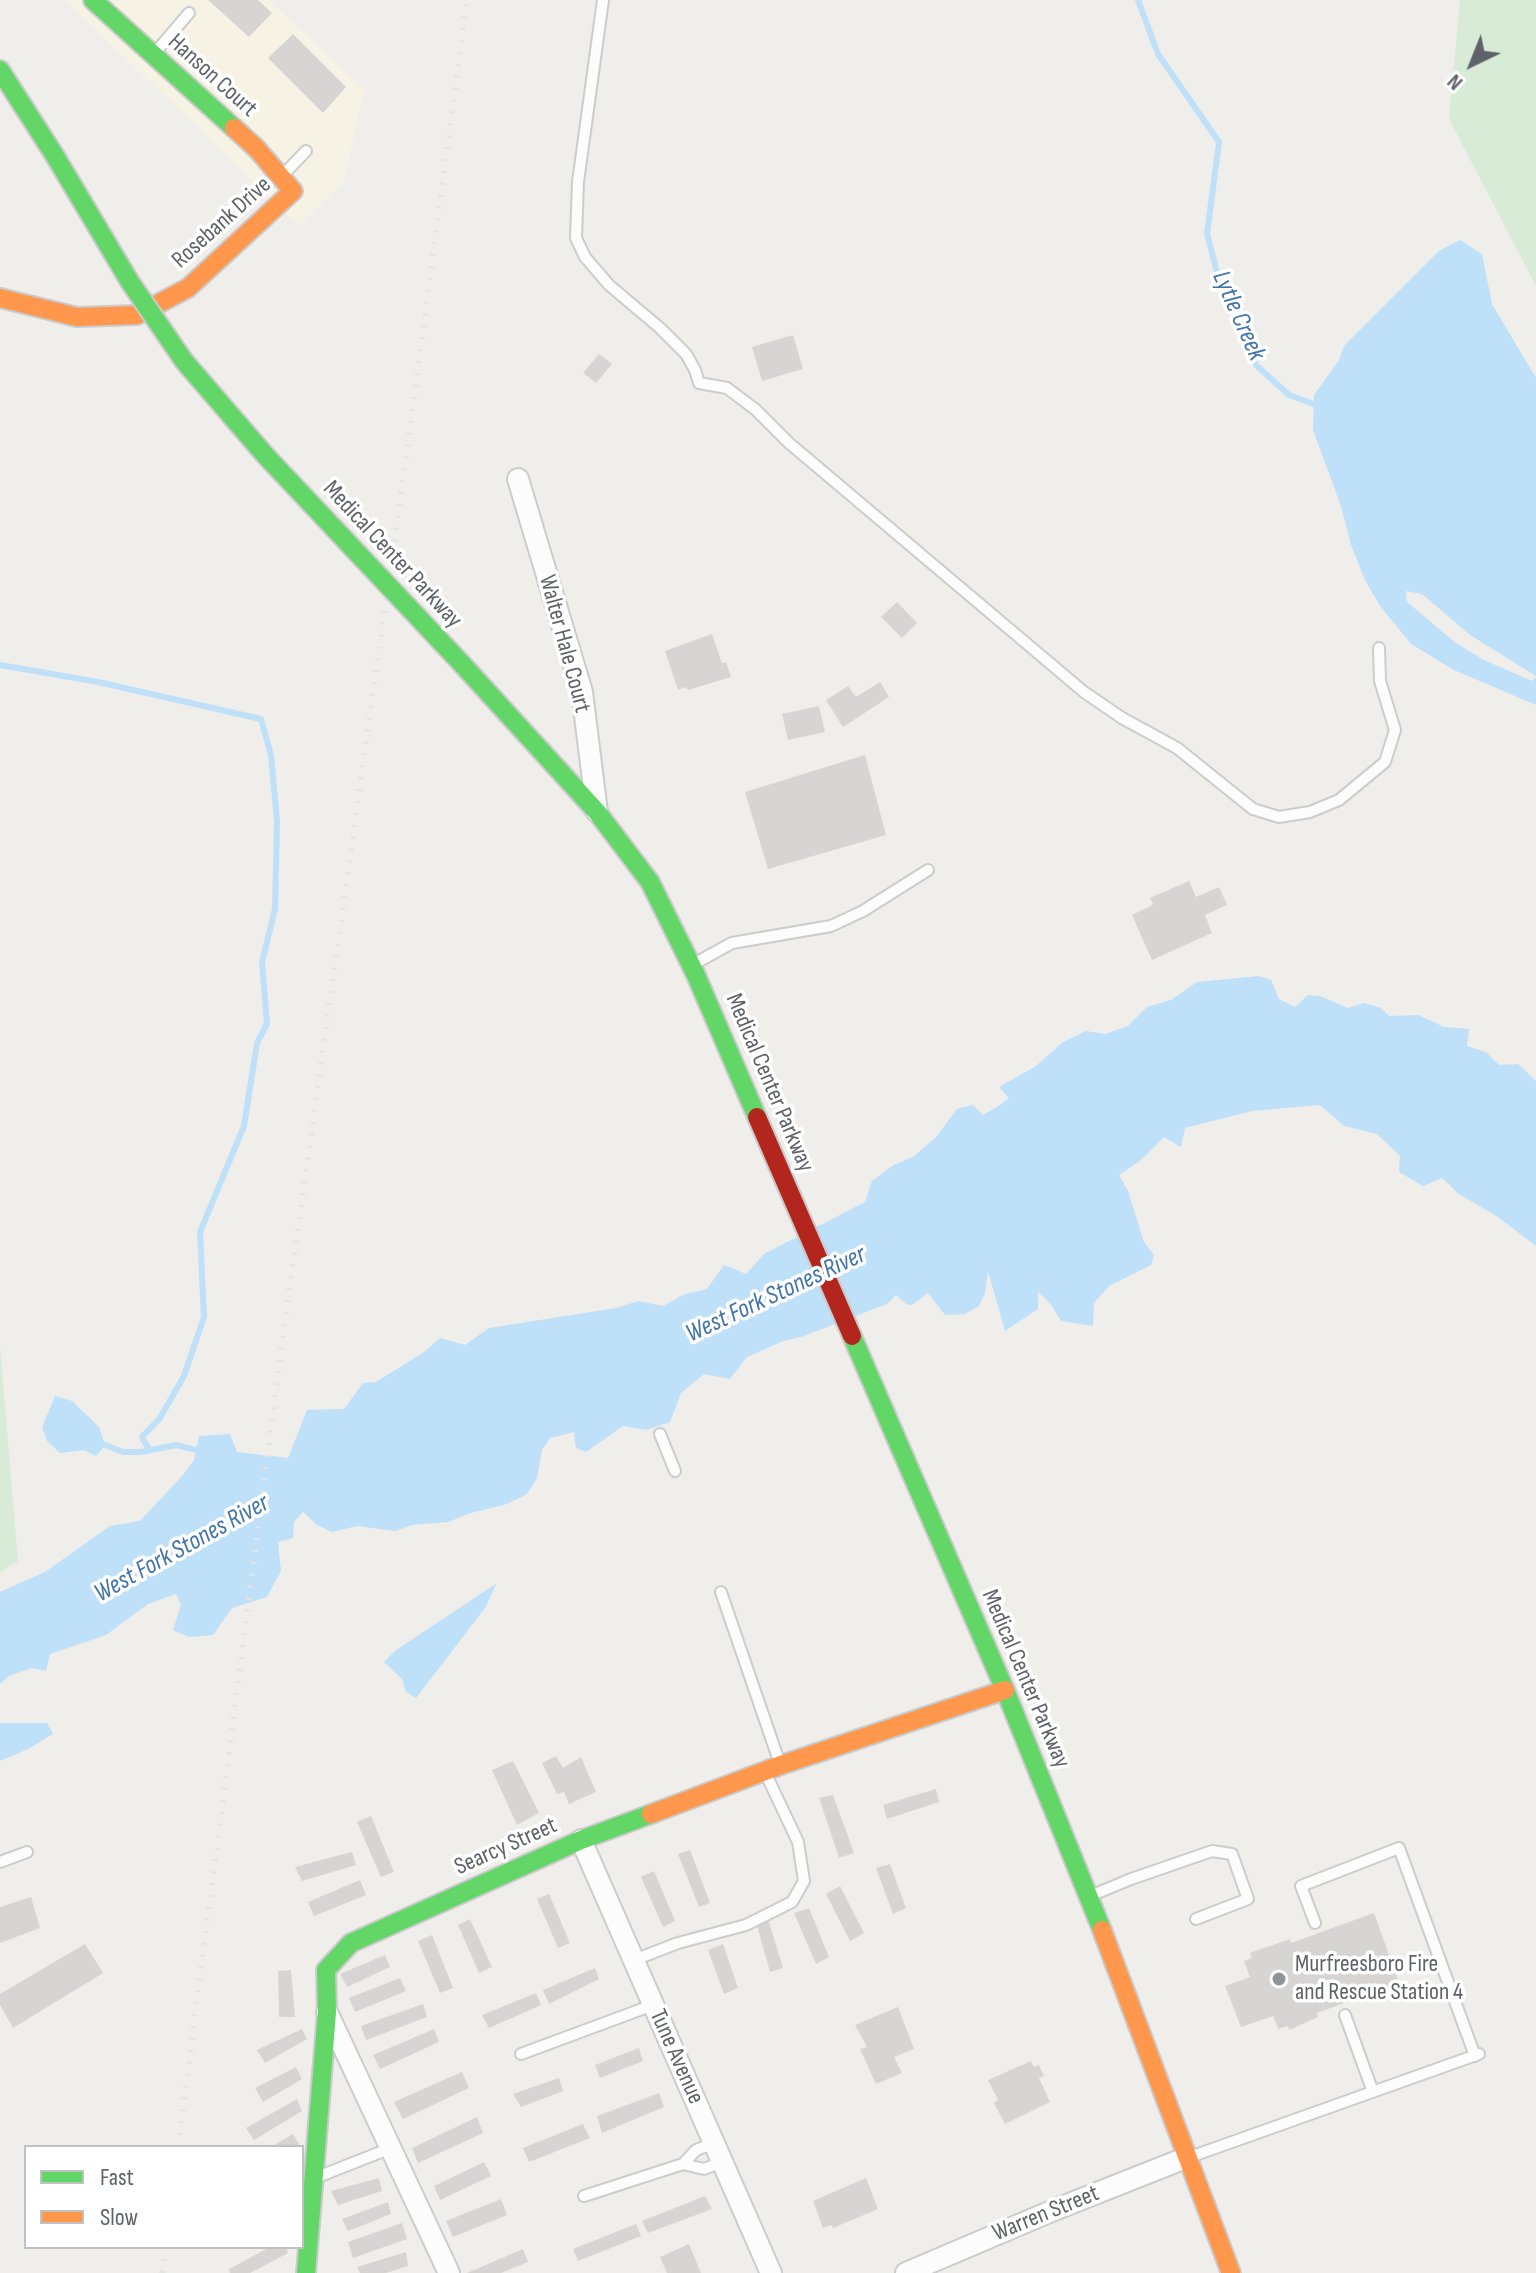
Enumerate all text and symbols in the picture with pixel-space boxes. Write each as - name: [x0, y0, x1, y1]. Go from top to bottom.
- north arrow: [1432, 24, 1512, 104]
- street label: Hanson Court: [161, 28, 263, 124]
- text: N: [1442, 68, 1469, 96]
- street label: Rosebank Drive: [167, 171, 277, 275]
- water label: Lytle Creek: [1204, 266, 1272, 366]
- street label: Medical Center Parkway: [316, 475, 468, 635]
- street label: Walter Hale Court: [532, 572, 596, 716]
- street label: Medical Center Parkway: [718, 990, 820, 1176]
- water label: West Fork Stones River: [681, 1240, 871, 1350]
- water label: West Fork Stones River: [89, 1488, 275, 1610]
- street label: Medical Center Parkway: [974, 1586, 1076, 1772]
- street label: Searcy Street: [450, 1812, 562, 1882]
- place label: Murfreesboro Fire and Rescue Station 4: [1295, 1951, 1463, 2007]
- marker: Murfreesboro Fire and Rescue Station 4: [1270, 1970, 1288, 1988]
- street label: Tune Avenue: [642, 2005, 710, 2109]
- legend: [24, 2145, 304, 2249]
- text: Fast: [100, 2163, 134, 2192]
- street label: Warren Street: [989, 2180, 1103, 2248]
- text: Slow: [100, 2203, 138, 2232]

